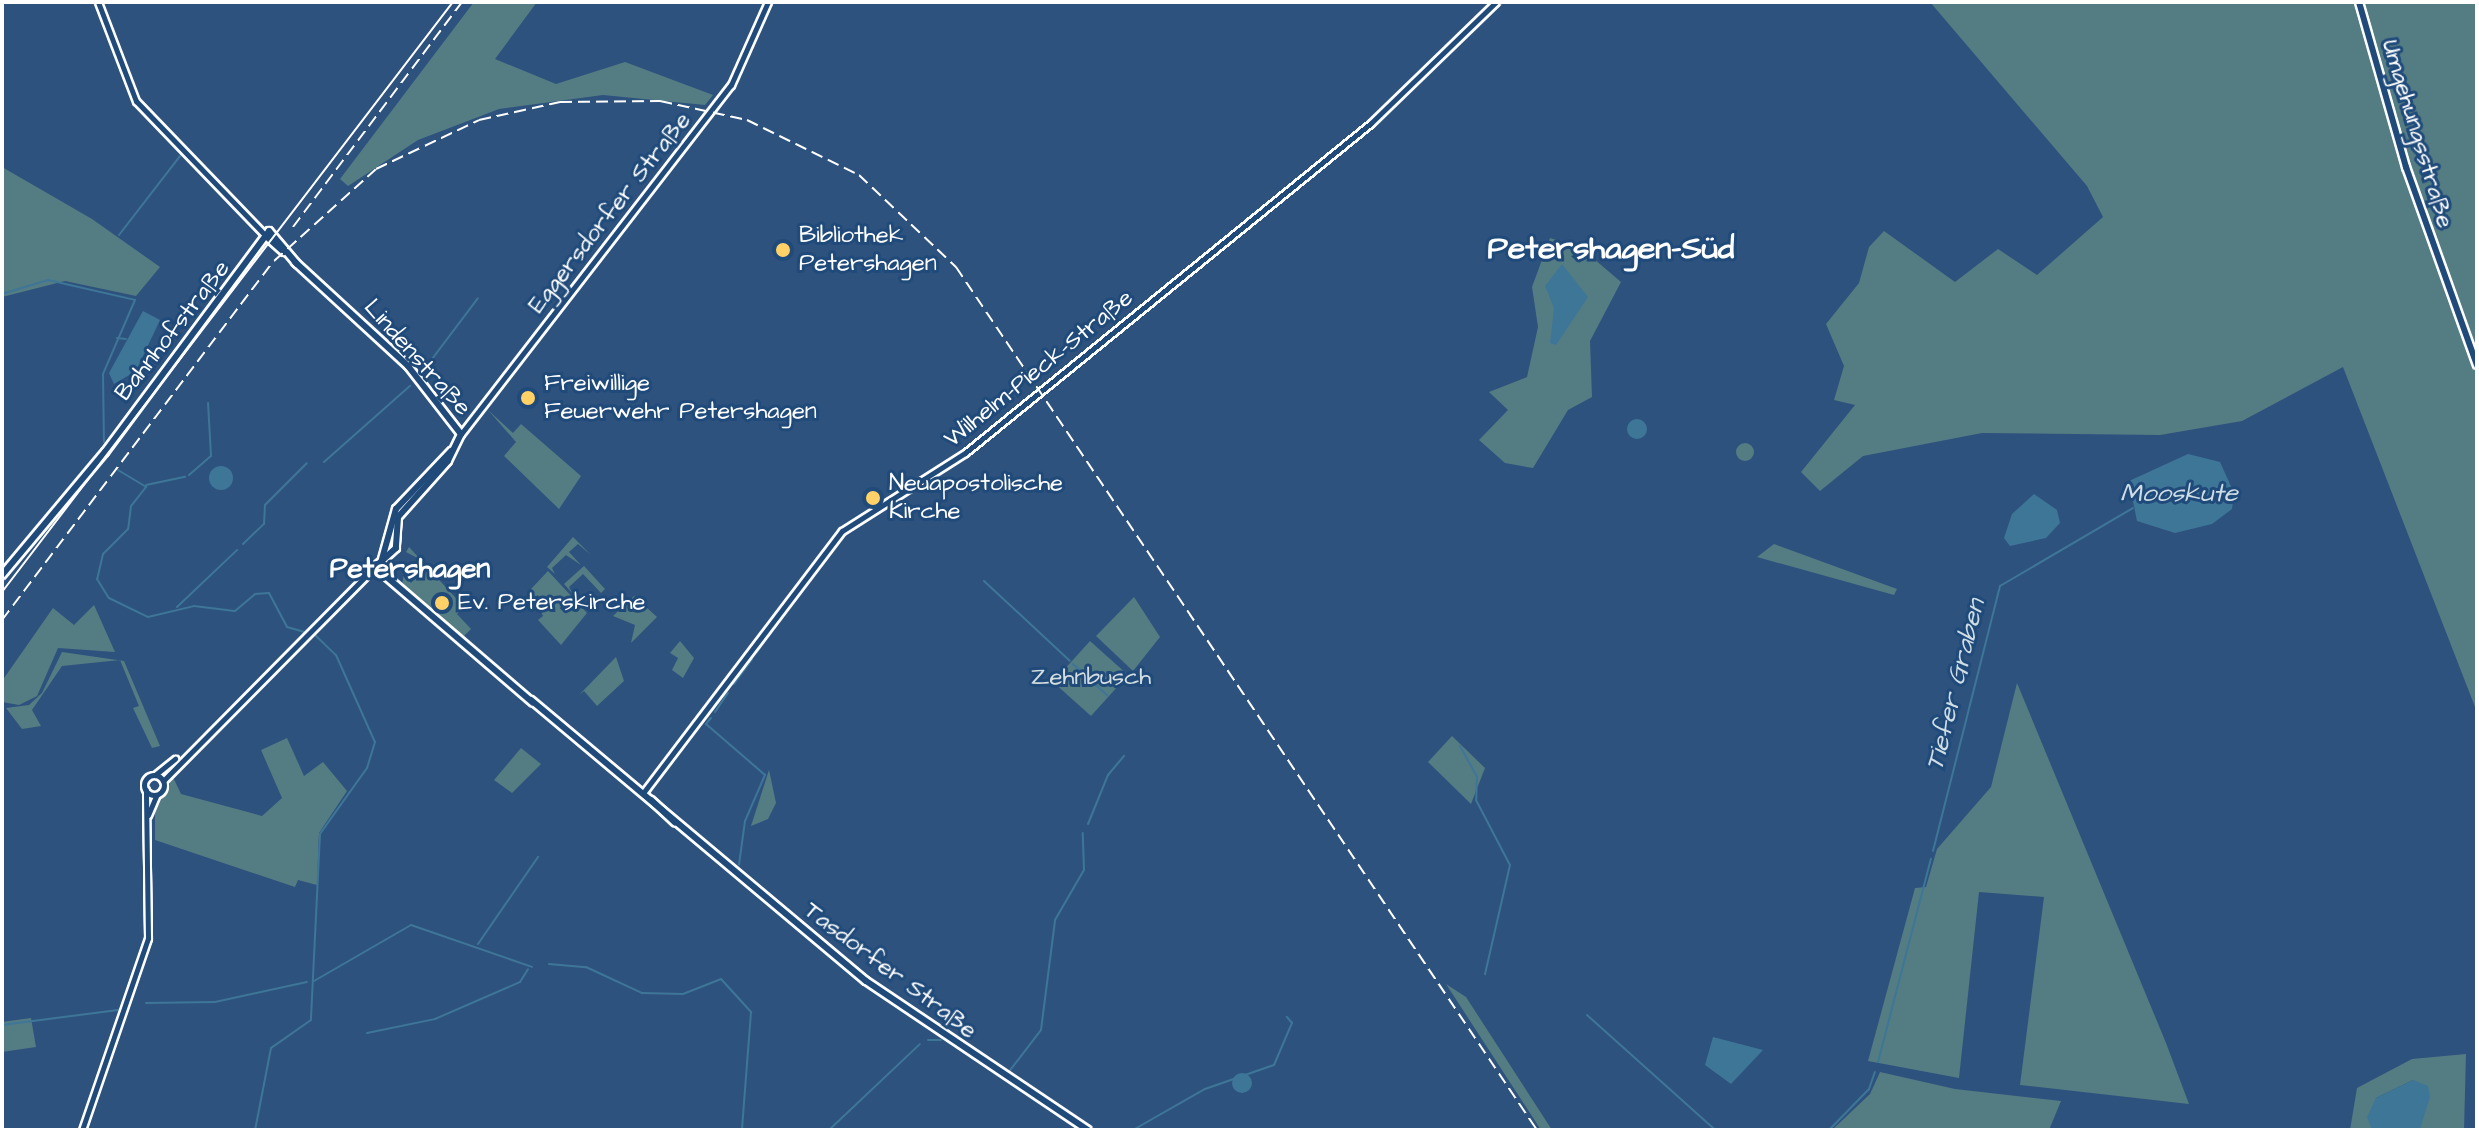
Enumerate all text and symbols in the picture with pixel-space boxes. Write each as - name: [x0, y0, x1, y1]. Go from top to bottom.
- street label: Umgehungsstraße: [2375, 36, 2459, 232]
- street label: Eggersdorfer Straße: [523, 107, 697, 319]
- place label: Bibliothek Petershagen: [799, 222, 937, 278]
- district label: Petershagen-Süd: [1488, 230, 1734, 268]
- marker: Bibliothek Petershagen: [774, 241, 792, 259]
- street label: Bahnhofstraße: [109, 255, 237, 407]
- street label: Wilhelm-Pieck-Straße: [939, 284, 1139, 454]
- street label: Lindenstraße: [357, 294, 477, 422]
- place label: Freiwillige Feuerwehr Petershagen: [544, 370, 817, 426]
- marker: Freiwillige Feuerwehr Petershagen: [519, 389, 537, 407]
- place label: Neuapostolische Kirche: [889, 470, 1063, 526]
- water label: Mooskute: [2120, 478, 2238, 510]
- marker: Neuapostolische Kirche: [864, 489, 882, 507]
- district label: Petershagen: [330, 552, 490, 586]
- place label: Ev. Peterskirche: [458, 589, 646, 617]
- marker: Ev. Peterskirche: [433, 594, 451, 612]
- water label: Tiefer Graben: [1920, 596, 1992, 774]
- park label: Zehnbusch: [1031, 664, 1151, 692]
- street label: Tasdorfer Straße: [798, 897, 982, 1045]

